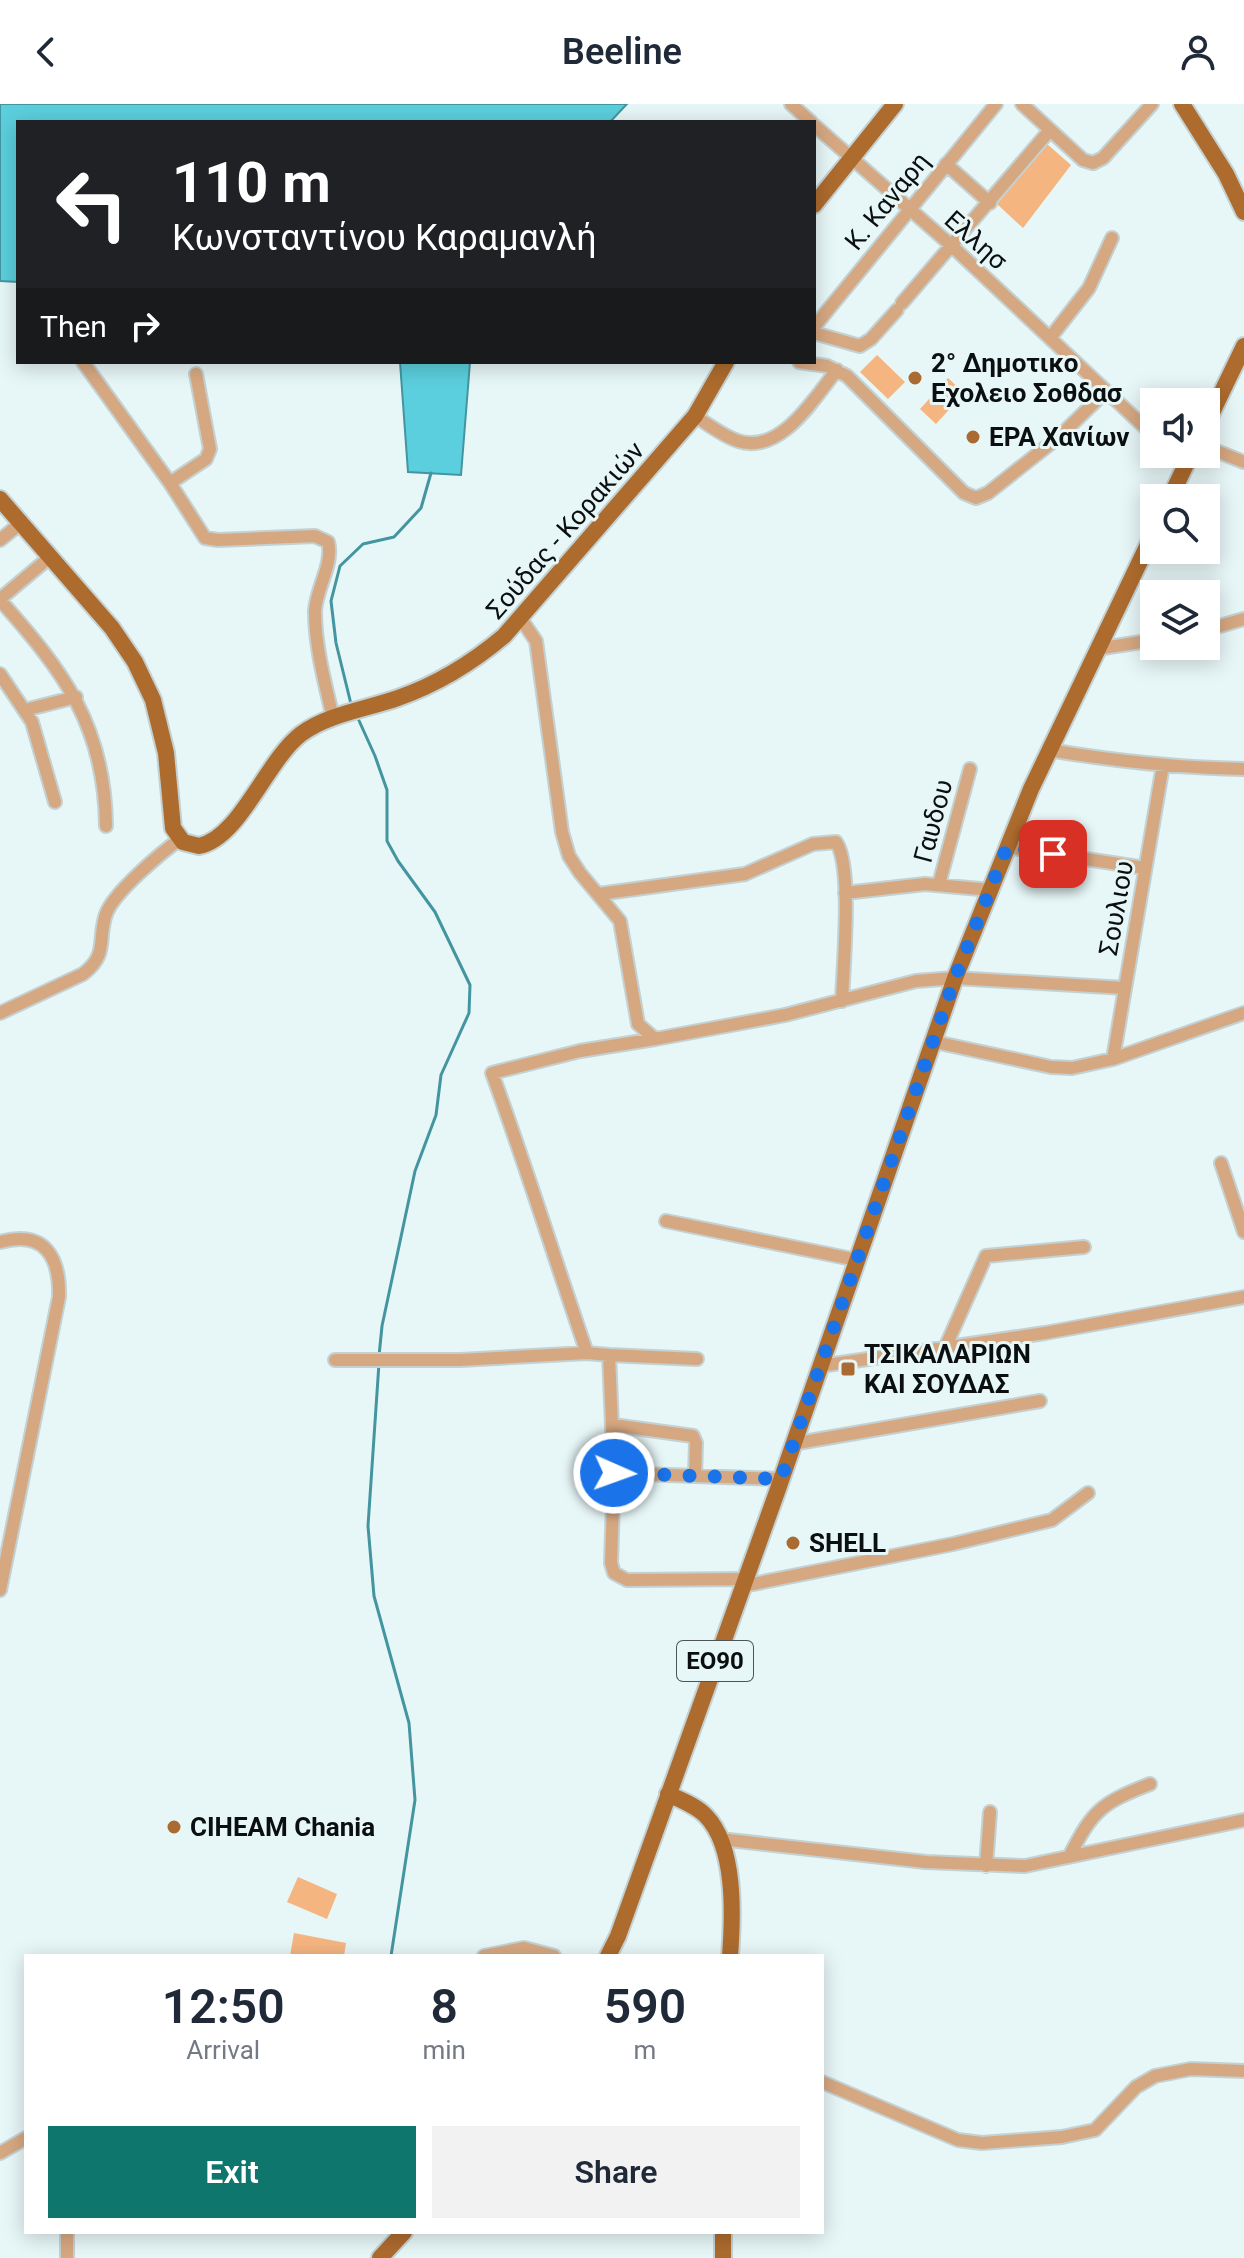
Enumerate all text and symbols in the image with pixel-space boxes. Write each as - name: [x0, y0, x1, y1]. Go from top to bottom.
- icon: back: [24, 30, 68, 74]
- icon: person: [1176, 30, 1220, 74]
- text: Beeline: [562, 31, 682, 73]
- street label: Κ. Καναρη: [839, 146, 935, 256]
- text: 110 m: [172, 150, 331, 216]
- icon: left: [40, 152, 144, 256]
- street label: Ελλησ: [939, 204, 1013, 276]
- text: Κωνσταντίνου Καραμανλή: [172, 217, 597, 259]
- icon: right: [123, 304, 167, 348]
- text: Then: [40, 309, 107, 344]
- place label: 2° Δημοτικο Εχολειο Σοθδασ: [931, 348, 1122, 408]
- marker: 2° Δημοτικο Εχολειο Σοθδασ: [906, 369, 924, 387]
- map controls: [1140, 388, 1220, 660]
- button: sound: [1140, 388, 1220, 468]
- place label: ΕΡΑ Χανίων: [989, 422, 1129, 452]
- marker: ΕΡΑ Χανίων: [964, 428, 982, 446]
- street label: Σούδας - Κορακιών: [480, 435, 650, 625]
- button: search: [1140, 484, 1220, 564]
- button: layers: [1140, 580, 1220, 660]
- street label: Γαυδου: [908, 776, 958, 866]
- pin: [1019, 820, 1087, 888]
- icon: arrive: [1031, 832, 1075, 876]
- street label: Σουλιου: [1093, 858, 1139, 958]
- place label: ΤΣΙΚΑΛΑΡΙΩΝ ΚΑΙ ΣΟΥΔΑΣ: [864, 1339, 1031, 1399]
- marker: ΤΣΙΚΑΛΑΡΙΩΝ ΚΑΙ ΣΟΥΔΑΣ: [839, 1360, 857, 1378]
- position arrow: [572, 1431, 656, 1515]
- place label: SHELL: [809, 1528, 886, 1558]
- marker: SHELL: [784, 1534, 802, 1552]
- road number: ΕΟ90: [677, 1641, 753, 1681]
- place label: CIHEAM Chania: [190, 1812, 375, 1842]
- marker: CIHEAM Chania: [165, 1818, 183, 1836]
- text: 12:50: [162, 1978, 285, 2035]
- text: 8: [431, 1978, 458, 2035]
- text: 590: [604, 1978, 686, 2035]
- text: Arrival: [186, 2035, 260, 2065]
- text: min: [422, 2035, 466, 2065]
- text: m: [634, 2035, 656, 2065]
- button: Exit: [48, 2126, 416, 2218]
- button: Share: [432, 2126, 800, 2218]

